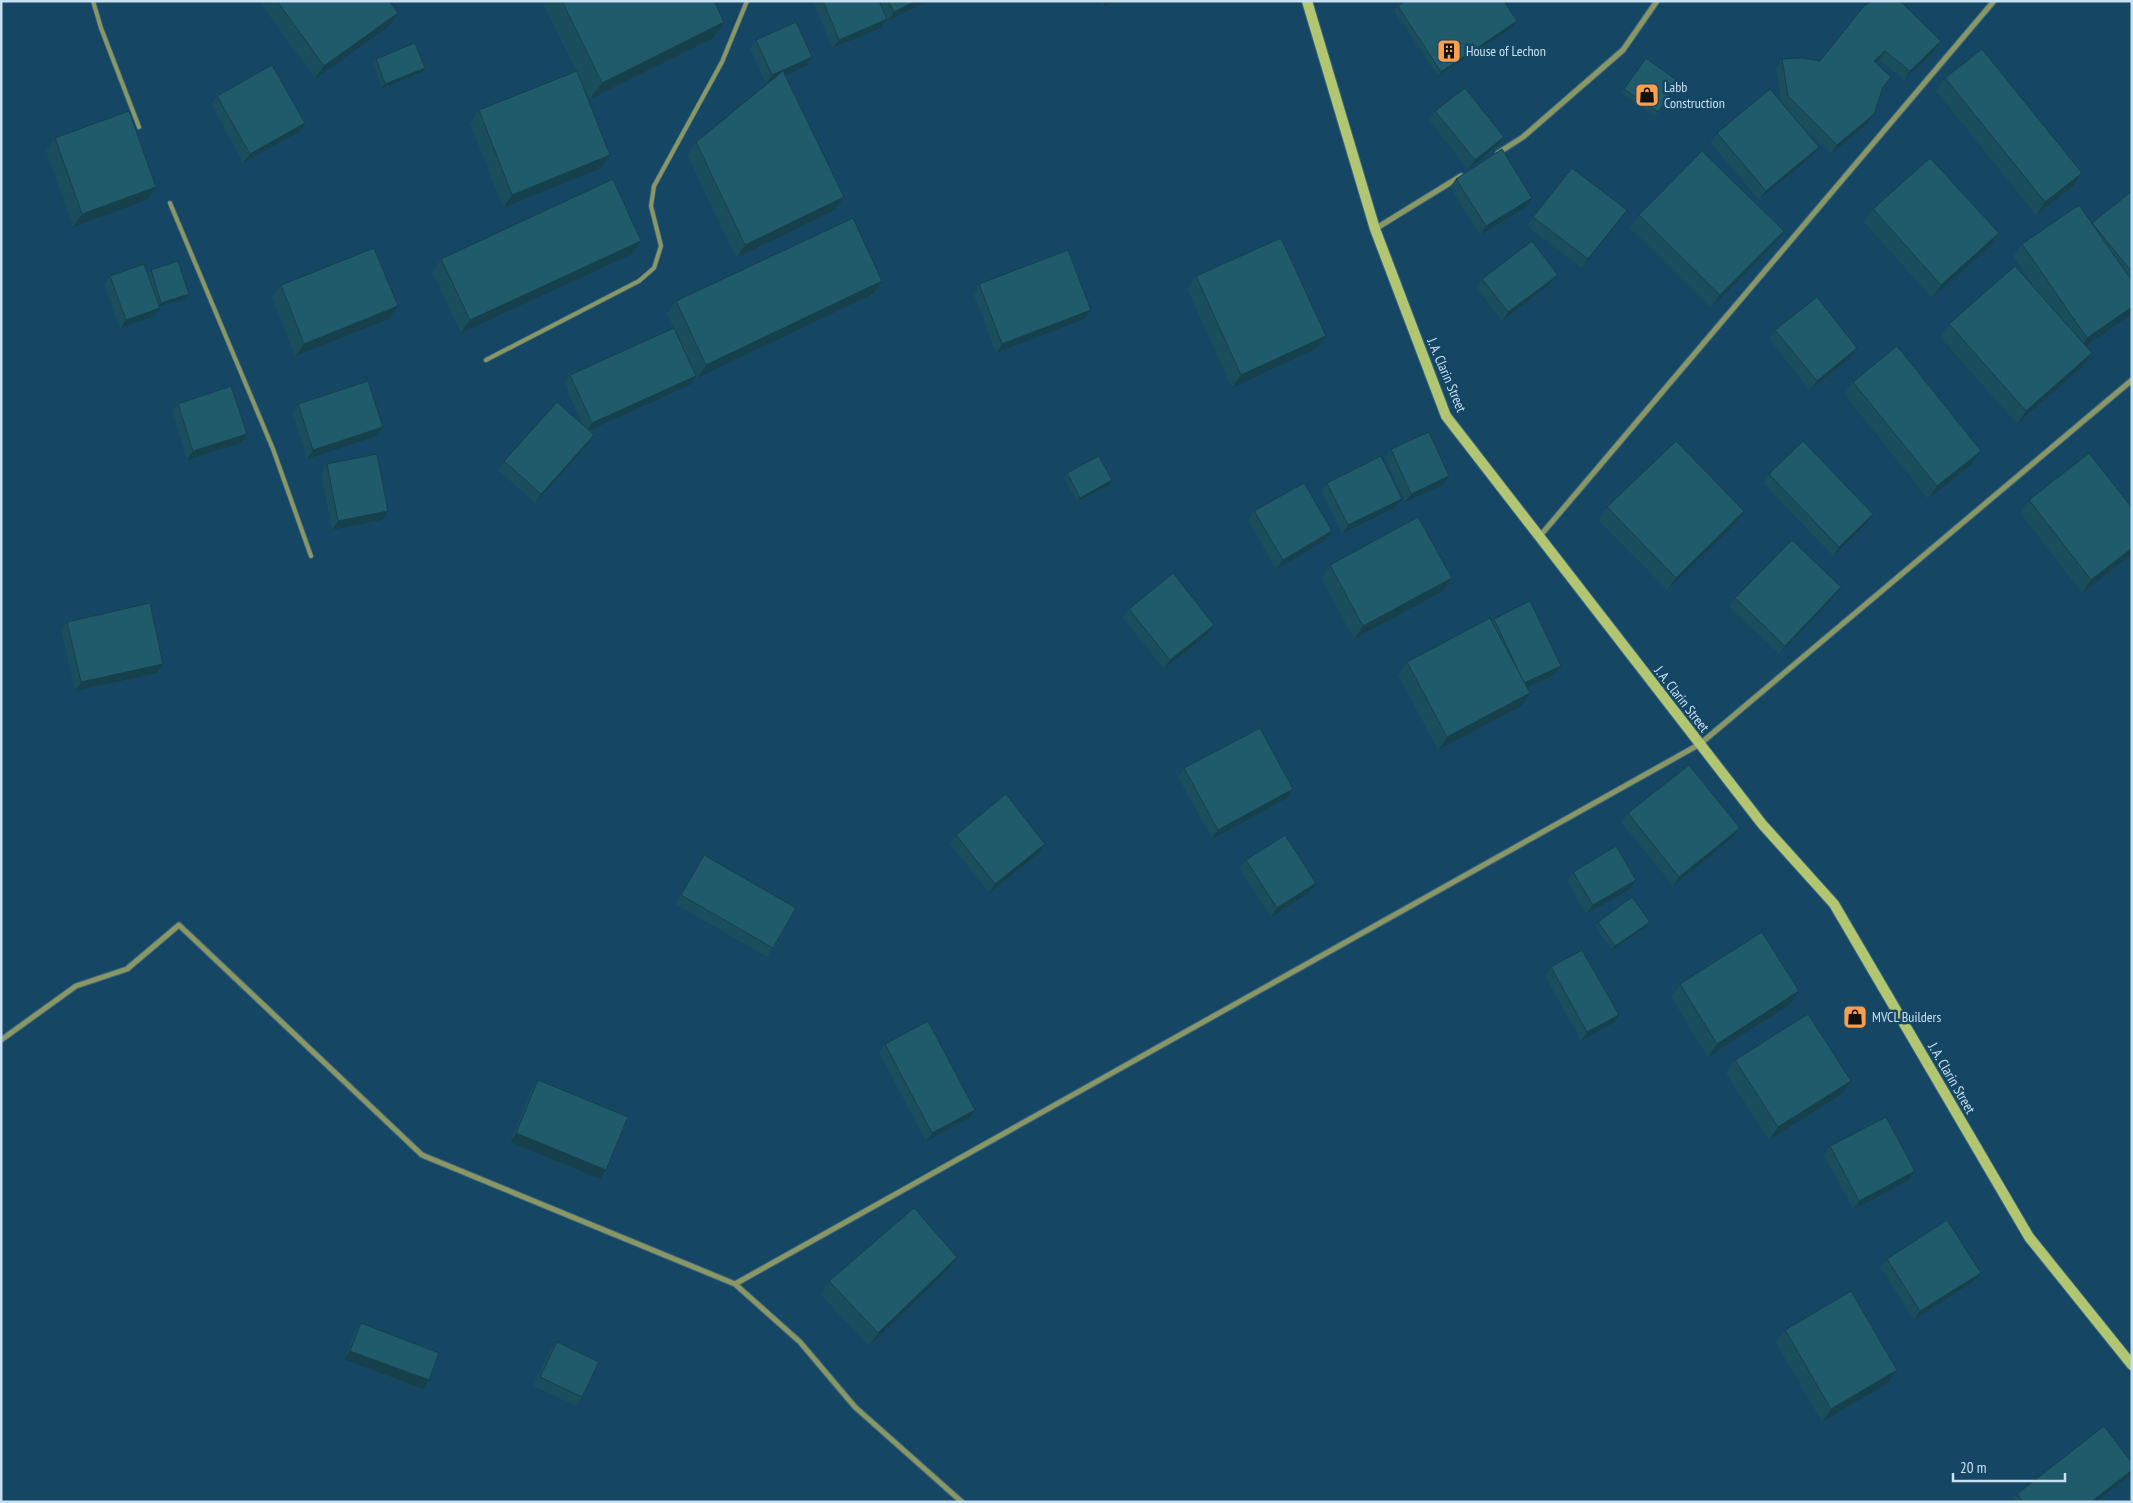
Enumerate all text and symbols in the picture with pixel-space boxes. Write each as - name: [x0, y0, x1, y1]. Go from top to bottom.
- building icon: House of Lechon: [1436, 38, 1462, 64]
- place label: House of Lechon: [1466, 42, 1546, 60]
- place label: Labb Construction: [1664, 78, 1725, 112]
- shop icon: Labb Construction: [1634, 82, 1660, 108]
- street label: J. A. Clarin Street: [1423, 334, 1471, 415]
- street label: J. A. Clarin Street: [1650, 661, 1714, 736]
- shop icon: MVCL Builders: [1842, 1004, 1868, 1030]
- place label: MVCL Builders: [1872, 1008, 1941, 1026]
- street label: J. A. Clarin Street: [1924, 1038, 1980, 1117]
- scale bar: [1953, 1450, 2066, 1482]
- text: 20 m: [1960, 1458, 1986, 1477]

